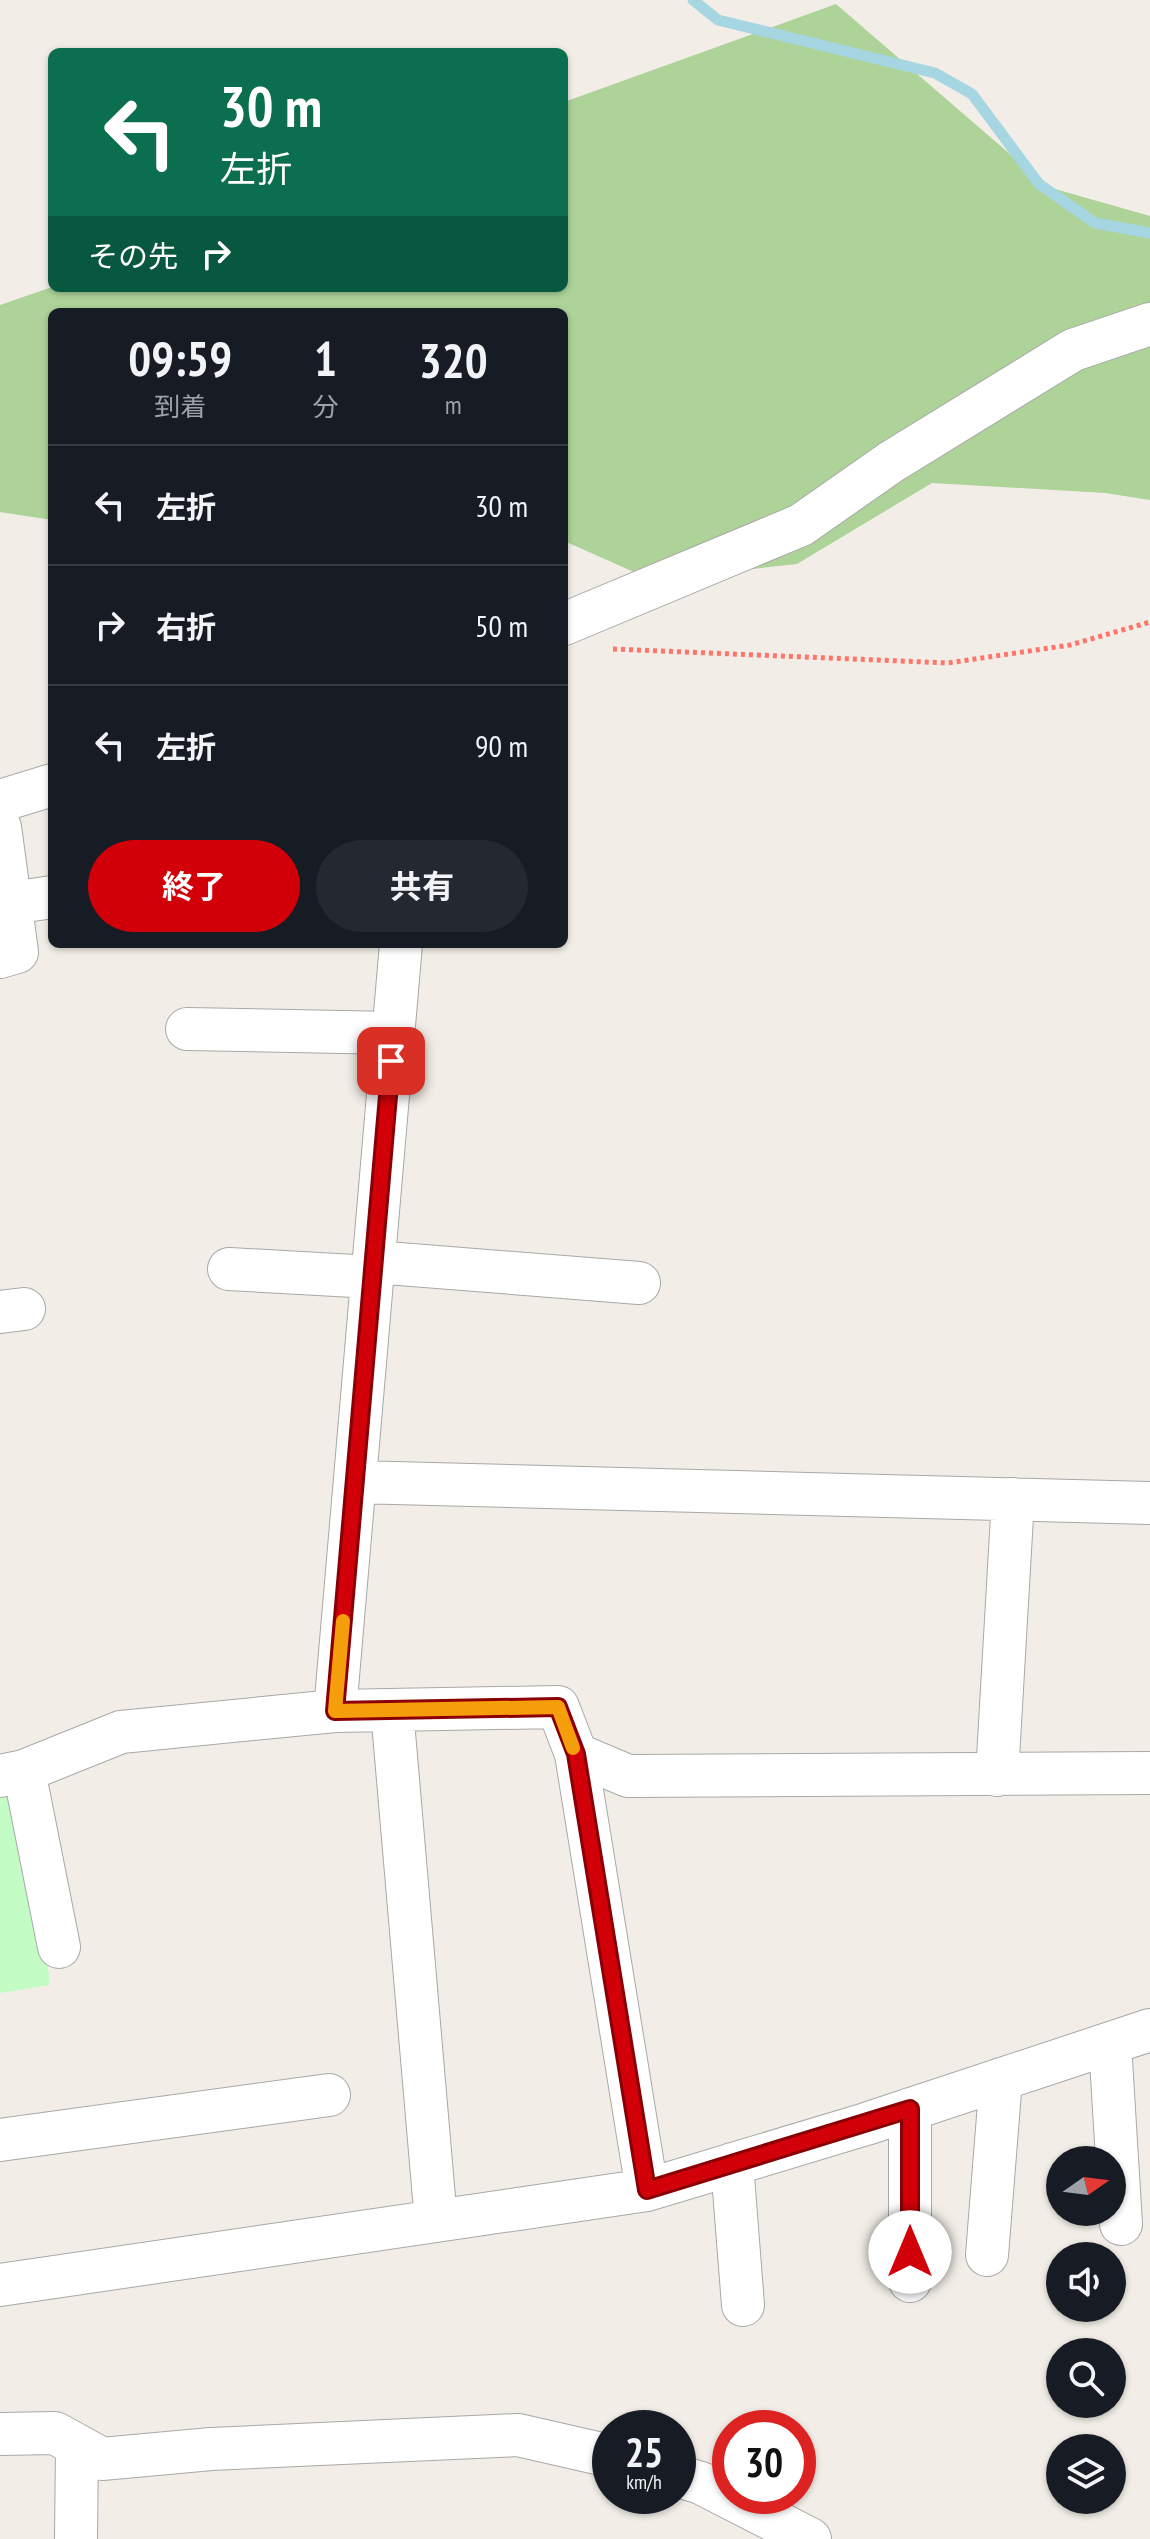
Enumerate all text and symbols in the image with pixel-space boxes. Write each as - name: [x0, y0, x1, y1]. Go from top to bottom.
- text: 30 m: [220, 70, 322, 142]
- icon: left: [88, 80, 192, 184]
- text: 左折: [220, 145, 292, 192]
- icon: right: [194, 232, 238, 276]
- text: その先: [88, 236, 178, 275]
- text: 09:59: [128, 327, 232, 389]
- text: 1: [314, 327, 337, 389]
- text: 320: [419, 329, 488, 391]
- text: m: [445, 388, 462, 421]
- text: 到着: [154, 390, 206, 423]
- text: 分: [312, 390, 339, 423]
- icon: left: [88, 483, 132, 527]
- text: 30 m: [475, 486, 528, 525]
- text: 左折: [156, 487, 216, 526]
- icon: right: [88, 603, 132, 647]
- text: 50 m: [475, 606, 528, 645]
- text: 右折: [156, 607, 216, 646]
- icon: left: [88, 723, 132, 767]
- text: 90 m: [475, 726, 528, 765]
- text: 左折: [156, 727, 216, 766]
- button: 終了: [88, 840, 300, 932]
- button: 共有: [316, 840, 528, 932]
- pin: [357, 1027, 425, 1095]
- icon: arrive: [369, 1039, 413, 1083]
- north arrow: [1046, 2146, 1126, 2226]
- map controls: [1046, 2146, 1126, 2514]
- position arrow: [868, 2210, 952, 2294]
- button: sound: [1046, 2242, 1126, 2322]
- button: search: [1046, 2338, 1126, 2418]
- speed limit sign: 30: [712, 2410, 816, 2514]
- text: 25: [625, 2426, 663, 2478]
- button: layers: [1046, 2434, 1126, 2514]
- text: km/h: [626, 2469, 662, 2495]

